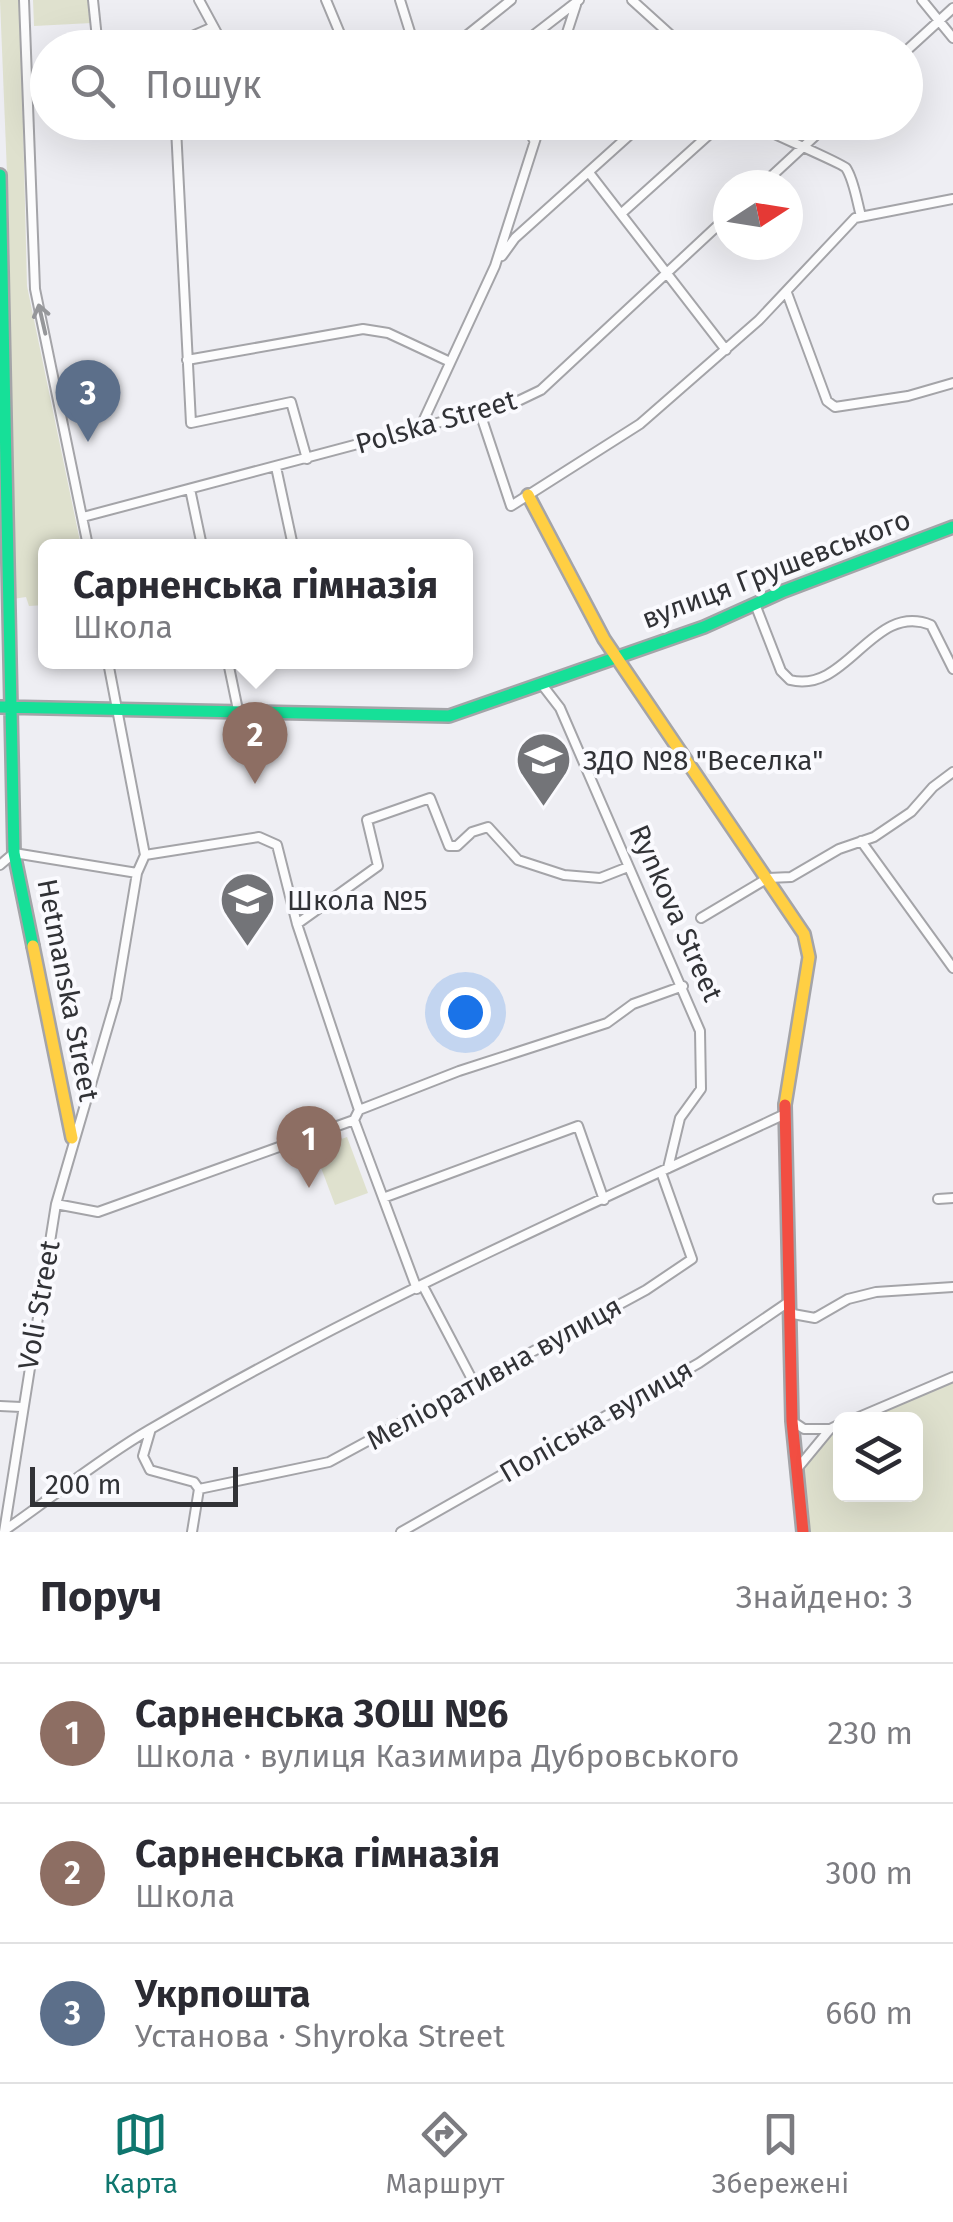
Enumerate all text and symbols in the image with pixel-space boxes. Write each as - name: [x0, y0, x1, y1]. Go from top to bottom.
- search box: [30, 30, 923, 140]
- icon: search: [65, 58, 120, 113]
- text: Пошук: [145, 62, 262, 108]
- north arrow: [713, 170, 803, 260]
- one-way arrow: [31, 304, 50, 336]
- pin: 3: [56, 360, 120, 442]
- street label: Polska Street: [352, 383, 521, 461]
- street label: вулиця Грушевського: [637, 503, 915, 635]
- popup: [38, 539, 473, 669]
- text: Сарненська гімназія: [73, 562, 438, 608]
- text: Школа: [73, 608, 173, 646]
- pin: 2: [222, 702, 288, 784]
- school or university icon: ЗДО №8 "Веселка": [514, 730, 574, 809]
- place label: ЗДО №8 "Веселка": [583, 744, 823, 777]
- street label: Rynkova Street: [622, 820, 730, 1007]
- school or university icon: Школа №5: [218, 870, 278, 949]
- street label: Hetmanska Street: [30, 876, 106, 1105]
- place label: Школа №5: [287, 884, 427, 917]
- your location: [440, 987, 491, 1038]
- pin: 1: [276, 1106, 342, 1188]
- street label: Voli Street: [11, 1237, 67, 1372]
- street label: Меліоративна вулиця: [361, 1289, 627, 1457]
- street label: Поліська вулиця: [494, 1352, 698, 1490]
- map controls: [833, 1412, 923, 1502]
- button: layers: [833, 1412, 923, 1502]
- scale bar: [30, 1462, 238, 1506]
- text: 200 m: [45, 1468, 122, 1501]
- text: Поруч: [40, 1572, 162, 1622]
- text: Знайдено: 3: [736, 1578, 913, 1616]
- text: Сарненська ЗОШ №6: [135, 1691, 508, 1737]
- text: 1: [65, 1714, 80, 1752]
- text: 230 m: [828, 1714, 913, 1752]
- text: Школа · вулиця Казимира Дубровського: [135, 1737, 739, 1775]
- text: Сарненська гімназія: [135, 1831, 500, 1877]
- text: 2: [64, 1854, 81, 1892]
- text: 300 m: [825, 1854, 913, 1892]
- text: Школа: [135, 1877, 235, 1915]
- text: Укрпошта: [135, 1971, 311, 2017]
- text: 3: [64, 1994, 81, 2032]
- text: 660 m: [825, 1994, 913, 2032]
- text: Установа · Shyroka Street: [135, 2017, 505, 2055]
- tab: Карта: [104, 2107, 178, 2200]
- tab: Маршрут: [385, 2107, 504, 2200]
- tab: Збережені: [712, 2107, 849, 2200]

